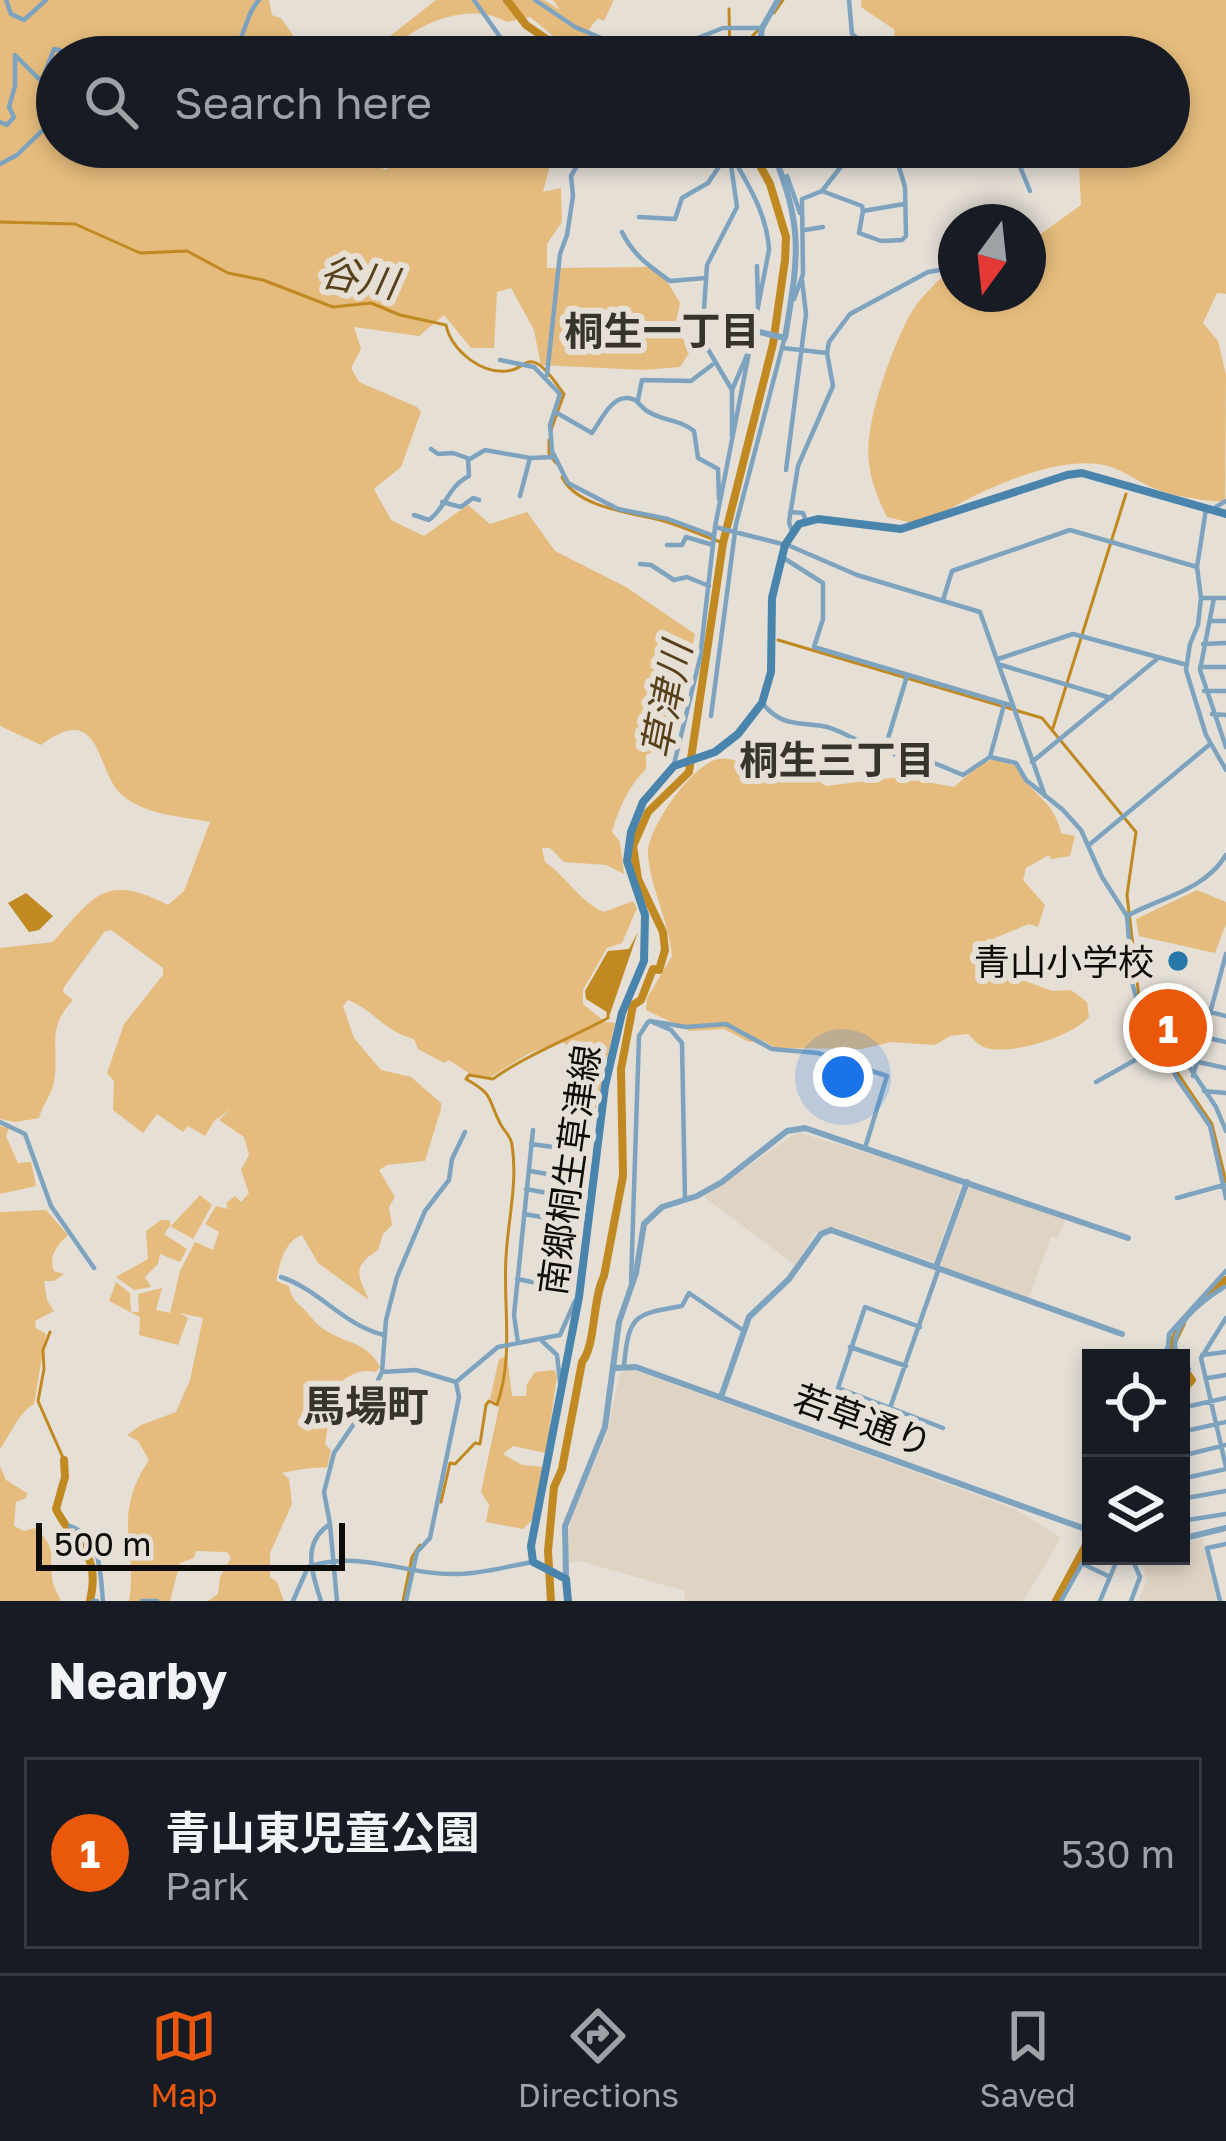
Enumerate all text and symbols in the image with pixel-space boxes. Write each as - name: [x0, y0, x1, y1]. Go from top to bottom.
- search box: [36, 36, 1190, 168]
- icon: search: [78, 69, 144, 135]
- text: Search here: [174, 75, 432, 129]
- north arrow: [938, 204, 1046, 312]
- water label: 谷川: [317, 247, 405, 308]
- district label: 桐生一丁目: [564, 307, 760, 354]
- water label: 草津川: [632, 634, 701, 762]
- district label: 桐生三丁目: [739, 736, 935, 783]
- place label: 青山小学校: [974, 940, 1154, 983]
- marker: 青山小学校: [1165, 948, 1191, 974]
- pin: 1: [1129, 983, 1207, 1073]
- street label: 南郷桐生草津線: [530, 1042, 608, 1298]
- your location: [813, 1047, 873, 1107]
- map controls: [1082, 1349, 1190, 1565]
- button: locate: [1082, 1349, 1190, 1457]
- street label: 若草通り: [788, 1375, 938, 1465]
- district label: 馬場町: [303, 1380, 429, 1430]
- button: layers: [1082, 1457, 1190, 1565]
- scale bar: [36, 1517, 345, 1570]
- text: 500 m: [54, 1524, 152, 1563]
- text: Nearby: [48, 1649, 227, 1710]
- text: 青山東児童公園: [165, 1805, 480, 1859]
- text: 1: [80, 1830, 100, 1877]
- text: 530 m: [1061, 1830, 1175, 1877]
- text: Park: [165, 1862, 249, 1909]
- tab: Map: [150, 2003, 218, 2114]
- tab: Directions: [518, 2003, 679, 2114]
- tab: Saved: [979, 2003, 1076, 2114]

